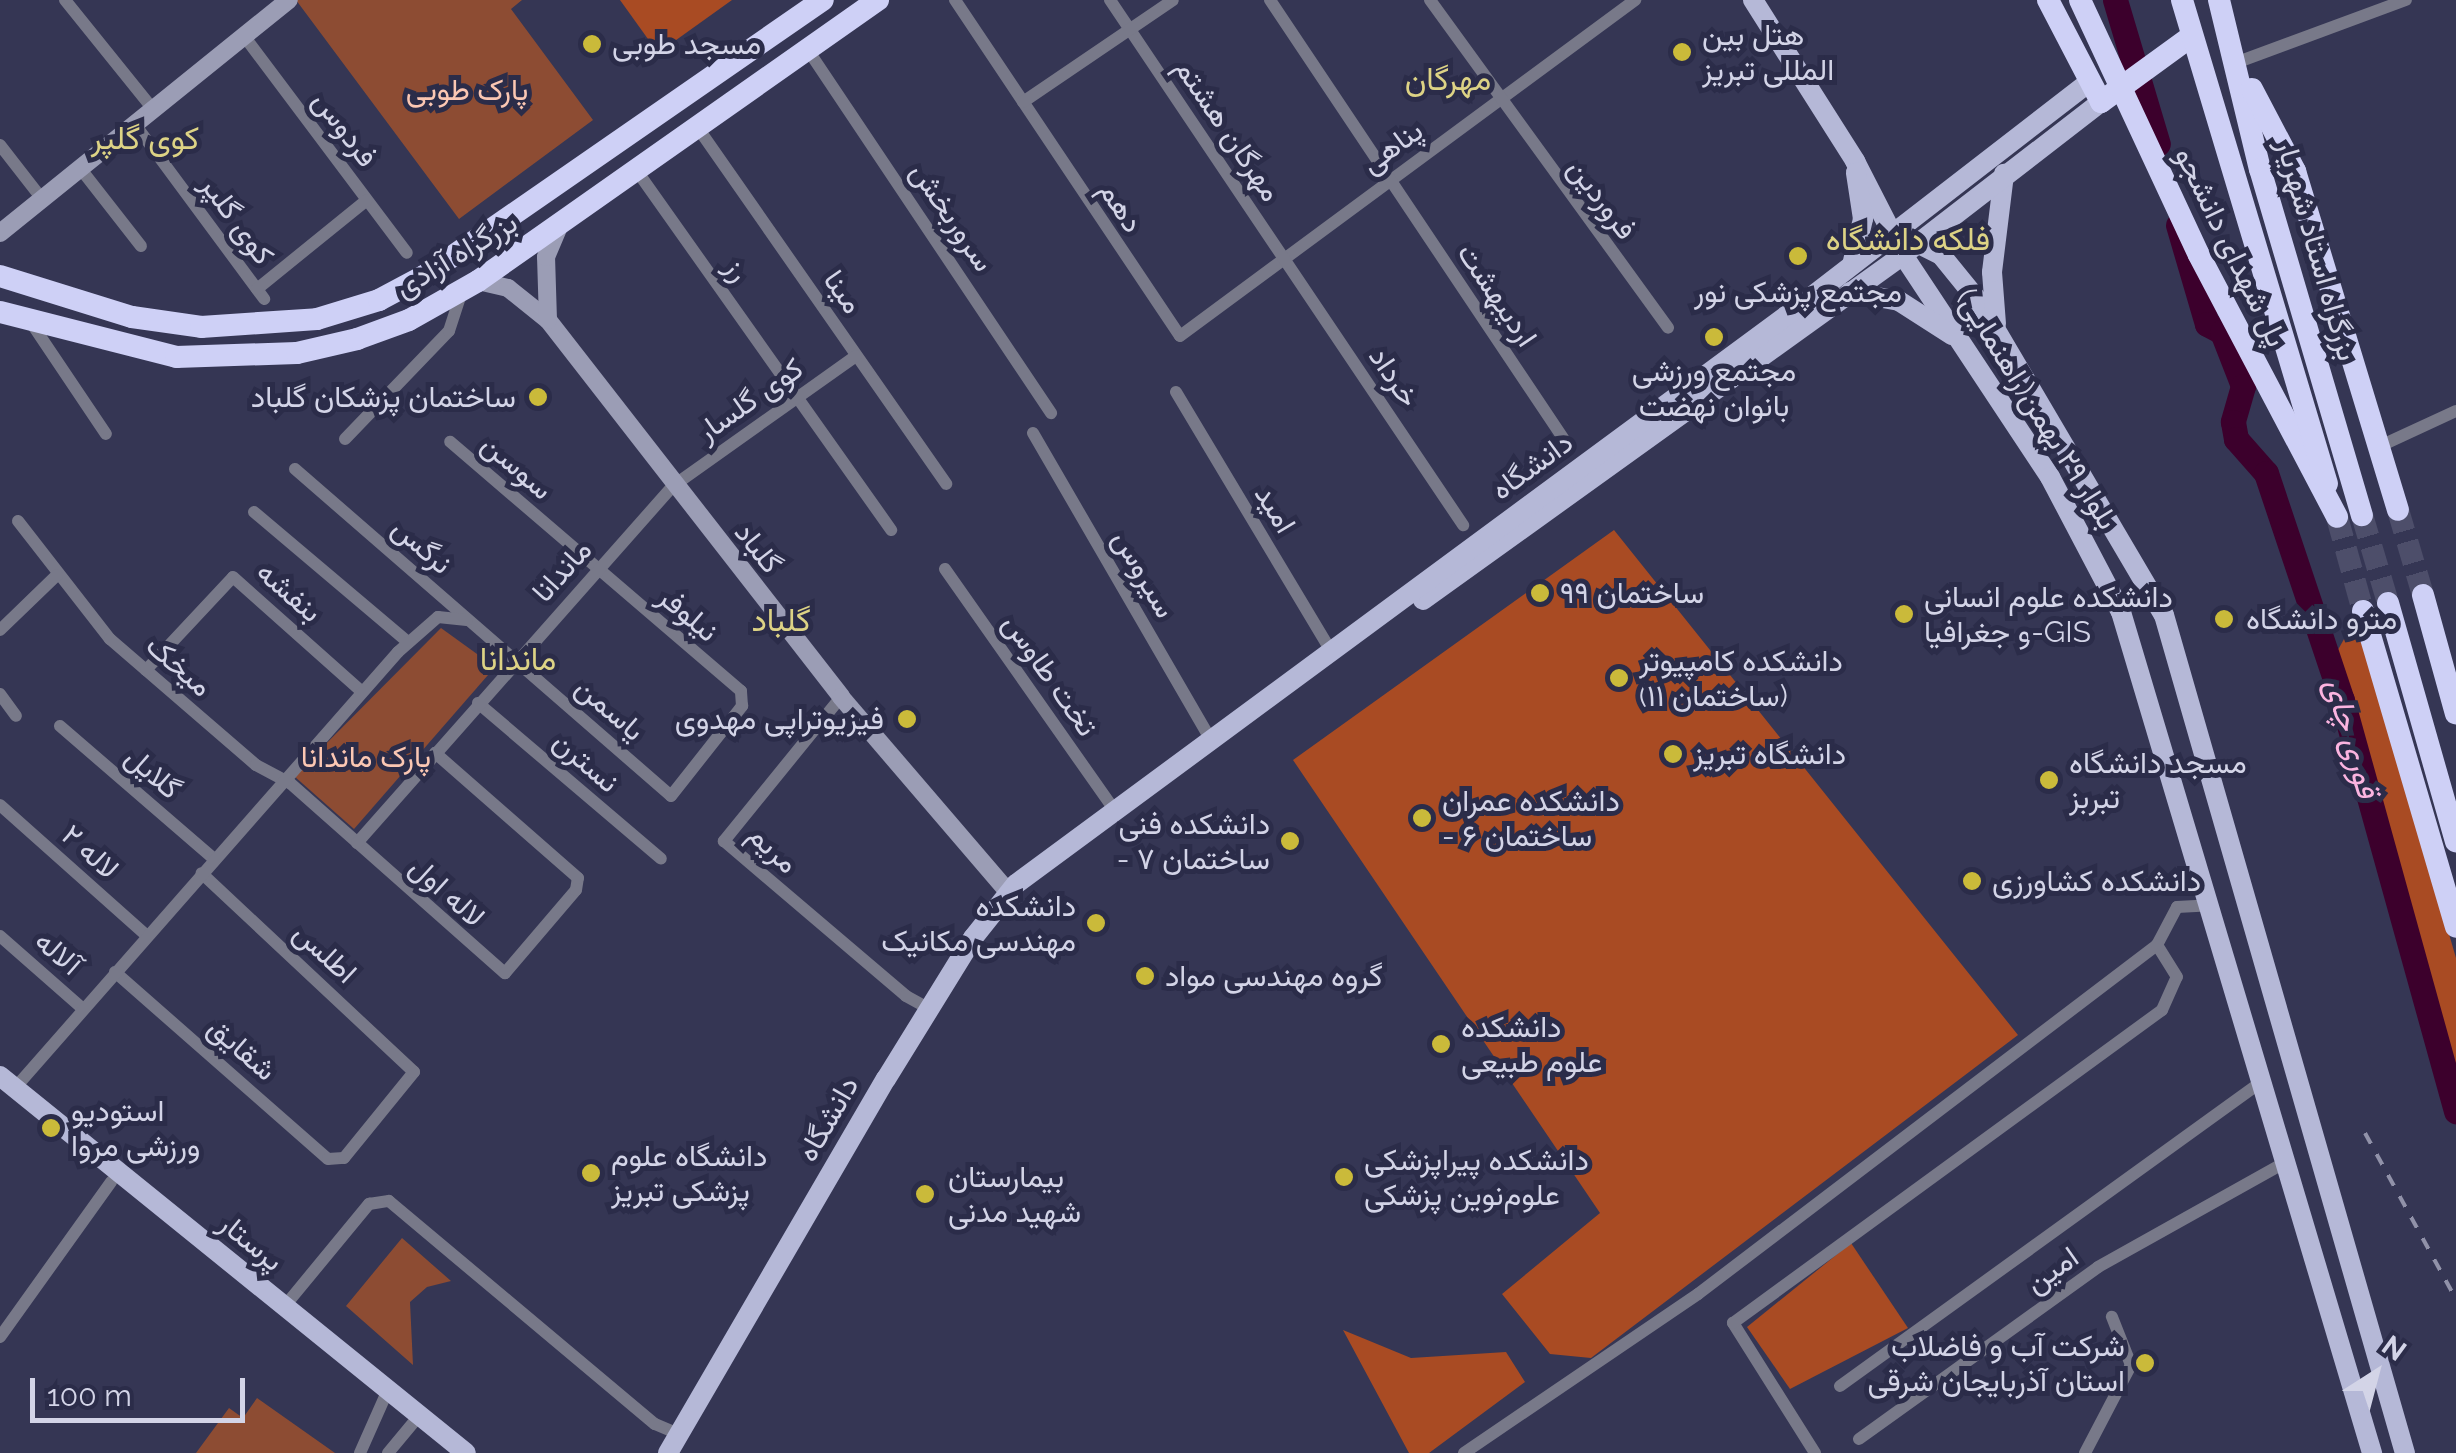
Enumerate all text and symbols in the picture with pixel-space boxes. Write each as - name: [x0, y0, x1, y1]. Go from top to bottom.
- place label: هتل بین المللی تبریز: [1702, 17, 1834, 88]
- place label: مسجد طوبی: [612, 26, 761, 62]
- marker: مسجد طوبی: [581, 33, 603, 55]
- marker: هتل بین المللی تبریز: [1671, 41, 1693, 63]
- street label: مهرگان هشتم: [1167, 52, 1289, 208]
- district label: مهرگان: [1405, 60, 1491, 98]
- park label: پارک طوبی: [406, 72, 528, 108]
- street label: فردوس: [305, 84, 385, 174]
- street label: پناهی: [1354, 113, 1430, 181]
- district label: کوی گلپر: [91, 119, 199, 157]
- street label: بزرگراه استاد شهریار: [2268, 135, 2366, 365]
- street label: پل شهدای دانشجو: [2167, 141, 2295, 353]
- street label: فروردین: [1560, 151, 1644, 247]
- street label: سروربخش: [902, 156, 1002, 278]
- street label: کوی گلپر: [193, 168, 281, 272]
- street label: دهم: [1091, 174, 1151, 240]
- street label: بزرگراه آزادی: [388, 204, 524, 306]
- district label: فلکه دانشگاه: [1826, 220, 1990, 258]
- street label: اردیبهشت: [1449, 236, 1545, 354]
- marker: مجتمع پزشکی نور: [1785, 243, 1811, 269]
- street label: رز: [716, 251, 758, 289]
- street label: مینا: [815, 263, 871, 321]
- place label: مجتمع پزشکی نور: [1694, 274, 1902, 310]
- street label: بلوار ٢٩ بهمن(راهنمایی): [1948, 282, 2126, 536]
- marker: مجتمع ورزشی بانوان نهضت: [1703, 326, 1725, 348]
- street label: خرداد: [1361, 340, 1427, 414]
- street label: کوی گلسار: [690, 350, 810, 450]
- place label: مجتمع ورزشی بانوان نهضت: [1632, 353, 1796, 424]
- place label: ساختمان پزشکان گلباد: [251, 379, 516, 415]
- marker: ساختمان پزشکان گلباد: [525, 384, 551, 410]
- street label: دانشگاه: [1484, 424, 1580, 508]
- street label: سوسن: [474, 426, 560, 508]
- street label: امید: [1247, 478, 1303, 540]
- street label: نرگس: [385, 510, 459, 582]
- street label: گلباد: [727, 515, 789, 581]
- street label: سیروس: [1105, 524, 1183, 624]
- street label: ماندانا: [525, 532, 599, 610]
- street label: بنفشه: [249, 554, 329, 630]
- place label: ساختمان ۹۹: [1560, 575, 1704, 611]
- street label: نیلوفر: [651, 578, 725, 650]
- place label: دانشکده علوم انسانی و جغرافیا-GIS: [1924, 579, 2173, 650]
- marker: ساختمان ۹۹: [1529, 582, 1551, 604]
- district label: گلباد: [751, 601, 811, 639]
- place label: مترو دانشگاه: [2246, 601, 2397, 637]
- marker: دانشکده علوم انسانی و جغرافیا-GIS: [1893, 603, 1915, 625]
- marker: مترو دانشگاه: [2211, 606, 2237, 632]
- street label: تخت طاوس: [995, 607, 1105, 743]
- street label: میخک: [139, 628, 219, 704]
- district label: ماندانا: [480, 640, 556, 678]
- place label: دانشکده کامپیوتر (ساختمان ۱۱): [1639, 643, 1843, 714]
- marker: دانشکده کامپیوتر (ساختمان ۱۱): [1608, 667, 1630, 689]
- street label: یاسمن: [568, 669, 652, 749]
- water label: قوری چای: [2317, 674, 2387, 802]
- place label: فیزیوتراپی مهدوی: [675, 701, 884, 737]
- marker: فیزیوتراپی مهدوی: [894, 706, 920, 732]
- street label: نسترن: [546, 724, 626, 800]
- place label: دانشگاه تبریز: [1693, 736, 1846, 772]
- street label: گلایل: [118, 739, 188, 807]
- park label: پارک ماندانا: [301, 739, 431, 775]
- marker: دانشگاه تبریز: [1662, 743, 1684, 765]
- place label: مسجد دانشگاه تبربز: [2069, 745, 2247, 816]
- marker: مسجد دانشگاه تبربز: [2038, 769, 2060, 791]
- place label: دانشکده عمران - ساختمان ۶: [1442, 783, 1620, 854]
- place label: دانشکده فنی - ساختمان ۷: [1117, 806, 1270, 876]
- marker: دانشکده عمران - ساختمان ۶: [1411, 807, 1433, 829]
- street label: لاله ۲: [54, 817, 126, 887]
- street label: مریم: [740, 817, 806, 881]
- marker: دانشکده فنی - ساختمان ۷: [1279, 830, 1301, 852]
- street label: لاله اول: [402, 849, 492, 935]
- place label: دانشکده کشاورزی: [1992, 863, 2201, 899]
- marker: دانشکده کشاورزی: [1961, 870, 1983, 892]
- place label: دانشکده مهندسی مکانیک: [881, 888, 1076, 958]
- marker: دانشکده مهندسی مکانیک: [1085, 912, 1107, 934]
- street label: اطلس: [286, 915, 364, 991]
- street label: آلاله: [27, 923, 89, 983]
- place label: گروه مهندسی مواد: [1165, 958, 1383, 994]
- marker: گروه مهندسی مواد: [1134, 965, 1156, 987]
- place label: دانشکده علوم طبیعی: [1461, 1009, 1602, 1080]
- street label: شقایق: [200, 1010, 284, 1088]
- marker: دانشکده علوم طبیعی: [1430, 1033, 1452, 1055]
- street label: دانشگاه: [789, 1070, 867, 1168]
- place label: استودیو ورزشی مروا: [71, 1093, 200, 1164]
- marker: استودیو ورزشی مروا: [40, 1117, 62, 1139]
- place label: دانشگاه علوم پزشکی تبریز: [611, 1138, 767, 1208]
- place label: دانشکده پیراپزشکی علوم‌نوین پزشکی: [1364, 1142, 1589, 1212]
- place label: بیمارستان شهید مدنی: [948, 1159, 1081, 1230]
- marker: دانشگاه علوم پزشکی تبریز: [580, 1162, 602, 1184]
- marker: دانشکده پیراپزشکی علوم‌نوین پزشکی: [1333, 1166, 1355, 1188]
- marker: بیمارستان شهید مدنی: [912, 1181, 938, 1207]
- street label: پرستار: [211, 1205, 291, 1279]
- street label: امین: [2019, 1239, 2085, 1301]
- north arrow: [2326, 1323, 2426, 1423]
- place label: شرکت آب و فاضلاب استان آذربایجان شرقی: [1868, 1328, 2125, 1398]
- text: N: [2376, 1329, 2412, 1368]
- marker: شرکت آب و فاضلاب استان آذربایجان شرقی: [2134, 1352, 2156, 1374]
- scale bar: [35, 1358, 250, 1420]
- text: 100 m: [47, 1378, 132, 1413]

